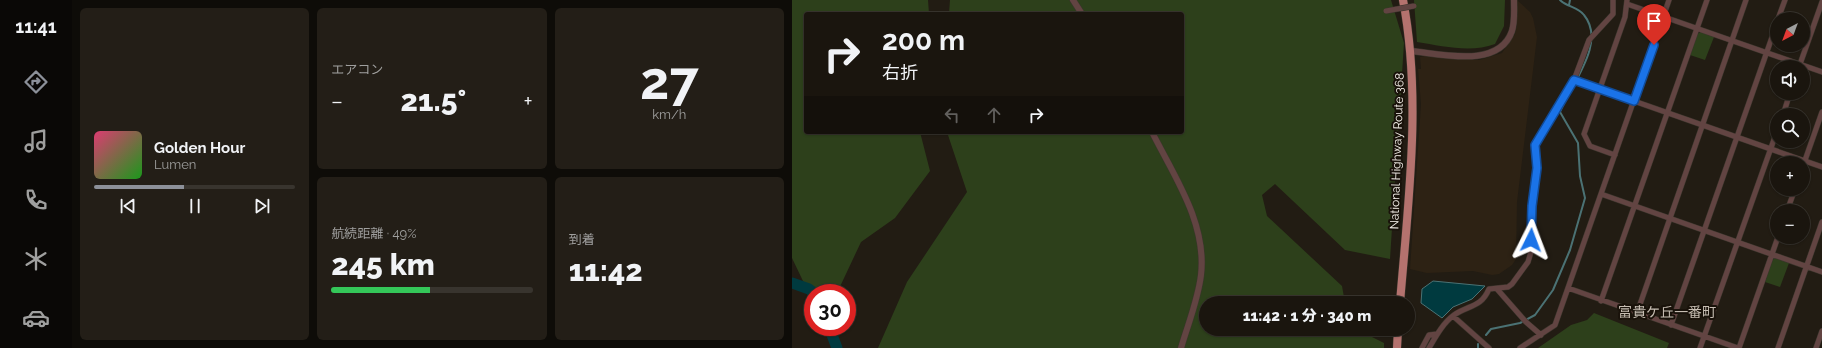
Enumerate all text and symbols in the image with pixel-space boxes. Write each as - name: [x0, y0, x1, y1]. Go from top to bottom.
- pin: [1637, 4, 1671, 45]
- icon: arrive: [1643, 10, 1665, 32]
- north arrow: [1770, 12, 1810, 52]
- map controls: [1770, 12, 1810, 244]
- text: 11:41: [15, 16, 57, 37]
- text: 200 m: [882, 24, 965, 57]
- icon: right: [816, 28, 868, 80]
- text: 27: [640, 50, 699, 111]
- button: sound: [1770, 60, 1810, 100]
- text: エアコン: [331, 62, 383, 77]
- text: 右折: [882, 62, 918, 83]
- icon: directions: [22, 68, 50, 96]
- street label: National Highway Route 368: [1387, 73, 1407, 229]
- text: 21.5°: [401, 83, 466, 118]
- text: −: [331, 88, 343, 114]
- text: +: [524, 88, 533, 114]
- icon: left: [941, 104, 963, 126]
- icon: ahead: [983, 104, 1005, 126]
- icon: right: [1025, 104, 1047, 126]
- text: km/h: [652, 107, 686, 122]
- button: search: [1770, 108, 1810, 148]
- icon: music: [22, 127, 50, 155]
- text: Golden Hour: [154, 139, 245, 157]
- button: +: [1770, 156, 1810, 196]
- text: Lumen: [154, 157, 196, 172]
- icon: phone: [22, 186, 50, 214]
- icon: previous: [117, 195, 139, 217]
- icon: pause: [184, 195, 206, 217]
- icon: next: [251, 195, 273, 217]
- button: −: [1770, 204, 1810, 244]
- position arrow: [1510, 219, 1552, 261]
- text: 航続距離 · 49%: [331, 226, 416, 241]
- text: 到着: [569, 232, 595, 247]
- icon: climate: [22, 245, 50, 273]
- text: 245 km: [331, 247, 435, 282]
- text: 11:42: [569, 253, 643, 288]
- speed limit sign: 30: [804, 284, 856, 336]
- icon: car: [22, 304, 50, 332]
- district label: 富貴ケ丘一番町: [1618, 304, 1716, 320]
- text: 11:42 · 1 分 · 340 m: [1243, 307, 1371, 325]

